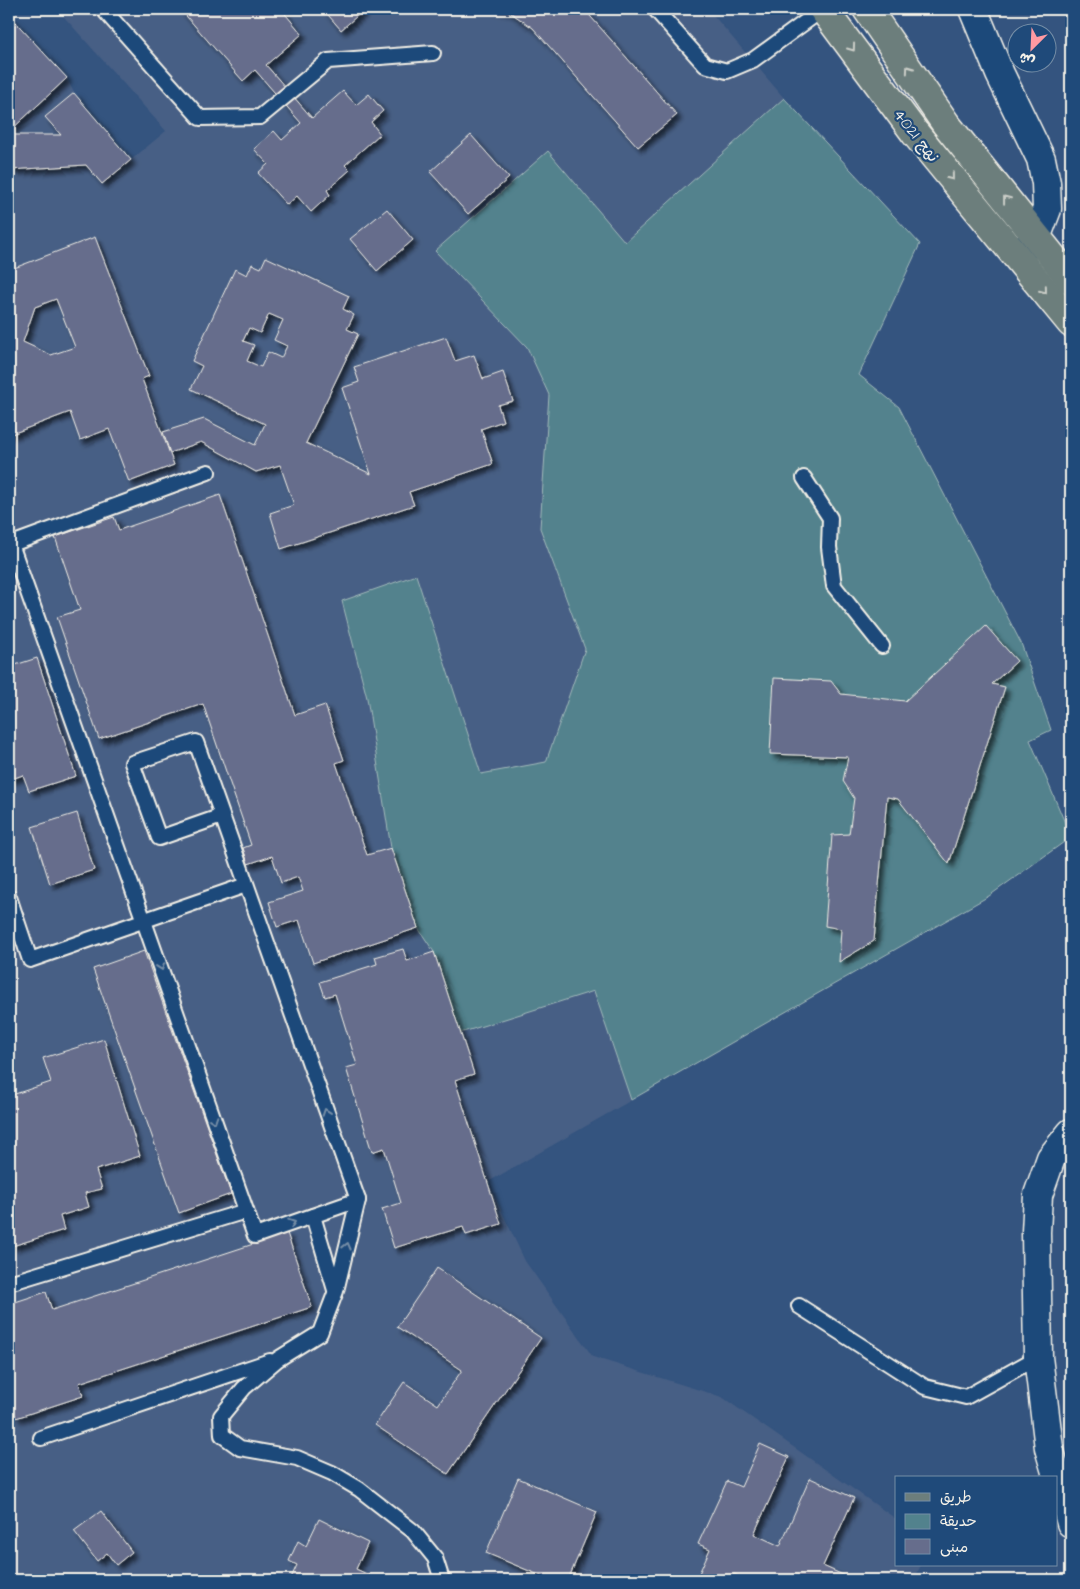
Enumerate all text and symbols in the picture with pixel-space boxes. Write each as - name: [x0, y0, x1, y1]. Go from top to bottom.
- north arrow: [1008, 22, 1058, 72]
- one-way arrow: [846, 42, 855, 52]
- text: ش: [1016, 47, 1038, 71]
- one-way arrow: [906, 66, 915, 75]
- street label: نهج 4021: [888, 104, 944, 167]
- one-way arrow: [945, 171, 953, 180]
- one-way arrow: [1003, 196, 1012, 205]
- one-way arrow: [1038, 284, 1046, 293]
- one-way arrow: [155, 962, 165, 970]
- one-way arrow: [322, 1109, 332, 1117]
- one-way arrow: [209, 1115, 219, 1124]
- one-way arrow: [288, 1219, 296, 1229]
- one-way arrow: [341, 1241, 352, 1250]
- legend: [895, 1476, 1058, 1566]
- text: طريق: [940, 1487, 972, 1508]
- text: حديقة: [940, 1511, 977, 1532]
- text: مبنى: [940, 1537, 968, 1558]

